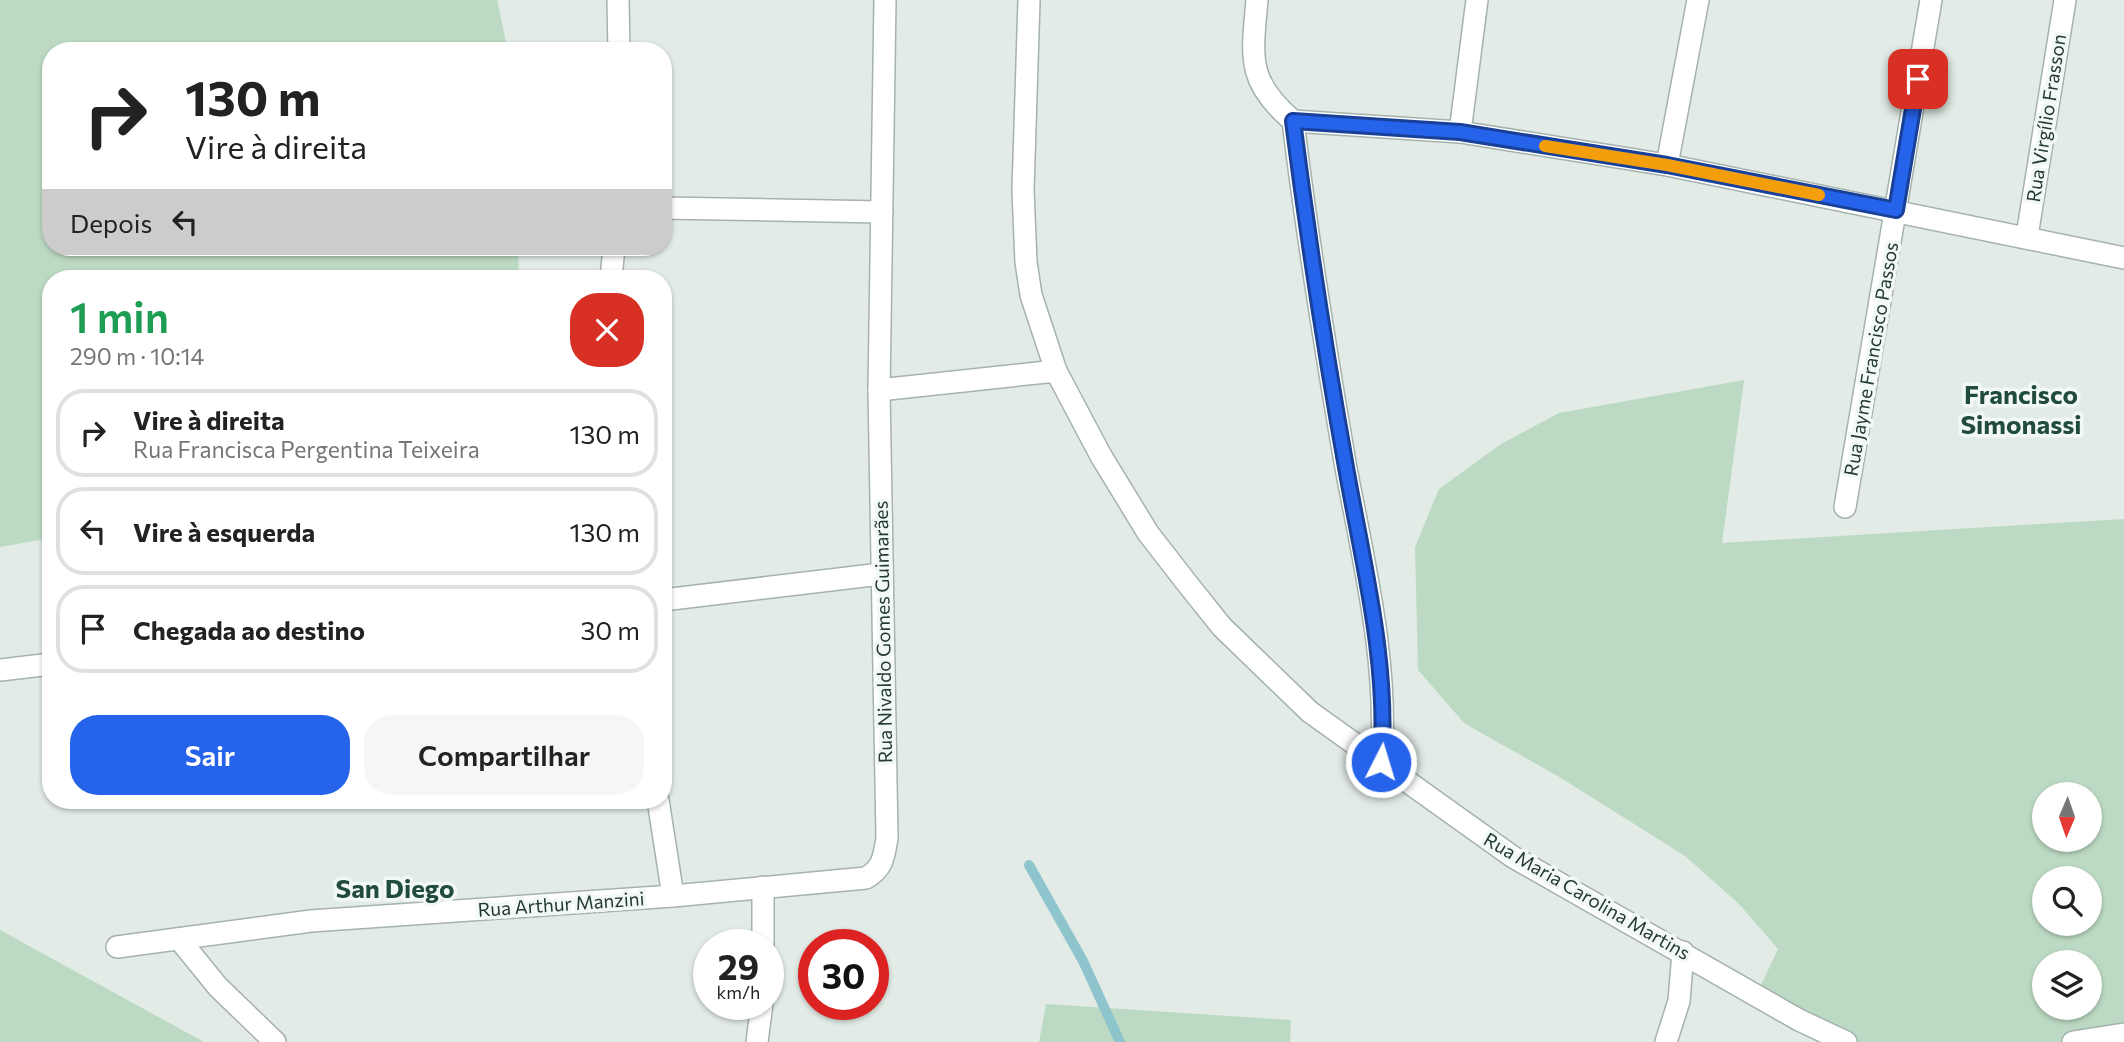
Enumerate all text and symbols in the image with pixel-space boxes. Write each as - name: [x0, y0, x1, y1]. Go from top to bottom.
- street label: Rua Virgílio Frasson: [2021, 32, 2070, 204]
- pin: [1888, 49, 1948, 109]
- icon: arrive: [1899, 60, 1937, 98]
- text: 130 m: [185, 66, 320, 126]
- icon: right: [70, 70, 161, 161]
- text: Vire à direita: [185, 126, 367, 166]
- icon: left: [166, 203, 204, 241]
- text: Depois: [70, 207, 152, 238]
- street label: Rua Jayme Francisco Passos: [1839, 240, 1902, 478]
- text: 1 min: [70, 290, 169, 342]
- button: close: [570, 293, 644, 367]
- text: 290 m · 10:14: [70, 342, 204, 370]
- district label: Francisco Simonassi: [1960, 378, 2082, 439]
- text: Vire à direita: [133, 404, 285, 435]
- icon: right: [74, 414, 112, 452]
- text: 130 m: [569, 418, 640, 449]
- text: Rua Francisca Pergentina Teixeira: [133, 435, 480, 463]
- street label: Rua Nivaldo Gomes Guimarães: [869, 501, 896, 763]
- icon: left: [74, 512, 112, 550]
- text: Vire à esquerda: [133, 516, 315, 547]
- text: 130 m: [569, 516, 640, 547]
- icon: arrive: [74, 610, 112, 648]
- text: Chegada ao destino: [133, 614, 365, 645]
- text: 30 m: [581, 614, 640, 645]
- button: Sair: [70, 715, 350, 795]
- button: Compartilhar: [364, 715, 644, 795]
- position arrow: [1344, 725, 1418, 799]
- north arrow: [2032, 782, 2102, 852]
- map controls: [2032, 782, 2102, 1020]
- street label: Rua Maria Carolina Martins: [1480, 827, 1694, 964]
- button: search: [2032, 866, 2102, 936]
- district label: San Diego: [336, 872, 454, 903]
- street label: Rua Arthur Manzini: [477, 886, 645, 921]
- speed limit sign: 30: [798, 929, 889, 1020]
- text: 29: [718, 944, 759, 987]
- button: layers: [2032, 950, 2102, 1020]
- text: km/h: [717, 981, 760, 1003]

